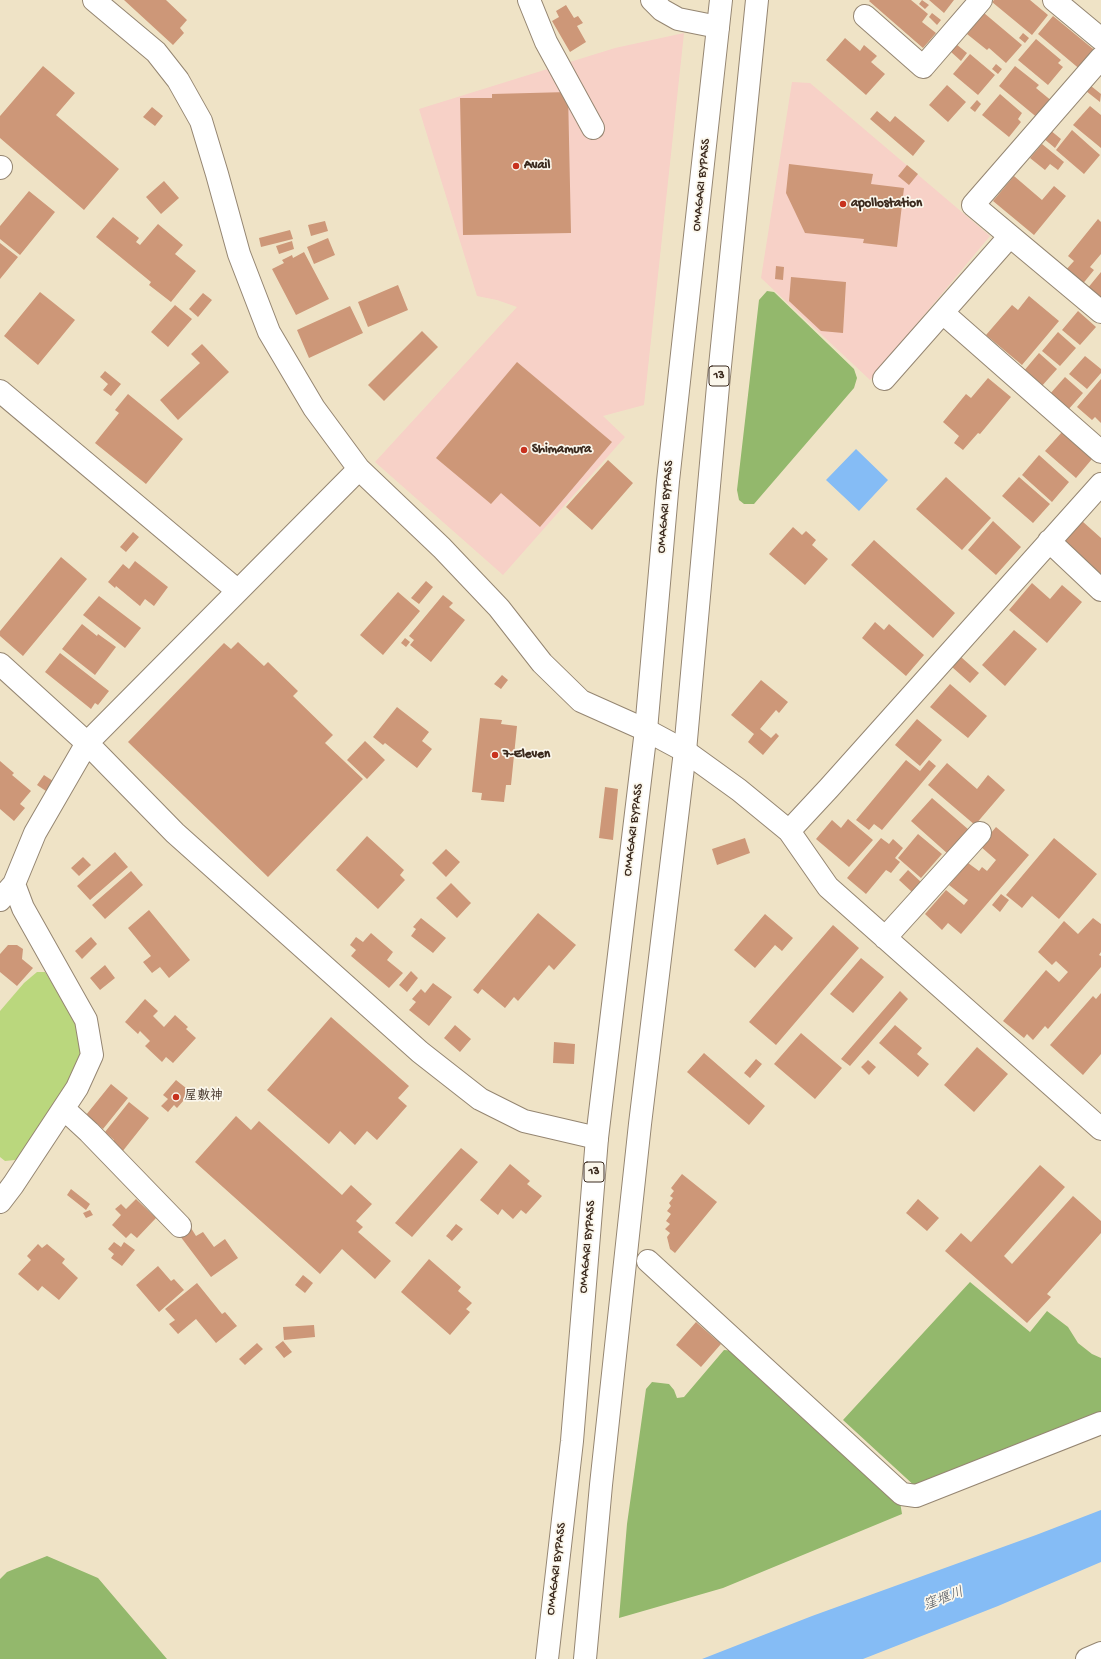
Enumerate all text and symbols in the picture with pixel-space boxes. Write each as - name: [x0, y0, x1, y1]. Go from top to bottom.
- street label: OMAGARI BYPASS: [689, 138, 715, 232]
- place label: Avail: [524, 158, 550, 174]
- marker: Avail: [511, 161, 521, 171]
- place label: apollostation: [851, 196, 922, 212]
- marker: apollostation: [838, 199, 848, 209]
- road number: 13: [709, 366, 729, 386]
- place label: Shimamura: [532, 442, 591, 458]
- marker: Shimamura: [519, 445, 529, 455]
- street label: OMAGARI BYPASS: [654, 460, 678, 554]
- place label: 7-Eleven: [503, 747, 550, 763]
- marker: 7-Eleven: [490, 750, 500, 760]
- street label: OMAGARI BYPASS: [621, 783, 647, 877]
- place label: 屋敷神: [184, 1089, 223, 1105]
- marker: 屋敷神: [171, 1092, 181, 1102]
- road number: 13: [584, 1162, 604, 1182]
- street label: OMAGARI BYPASS: [576, 1200, 600, 1294]
- street label: OMAGARI BYPASS: [544, 1522, 570, 1616]
- water label: 窪堰川: [921, 1585, 967, 1615]

